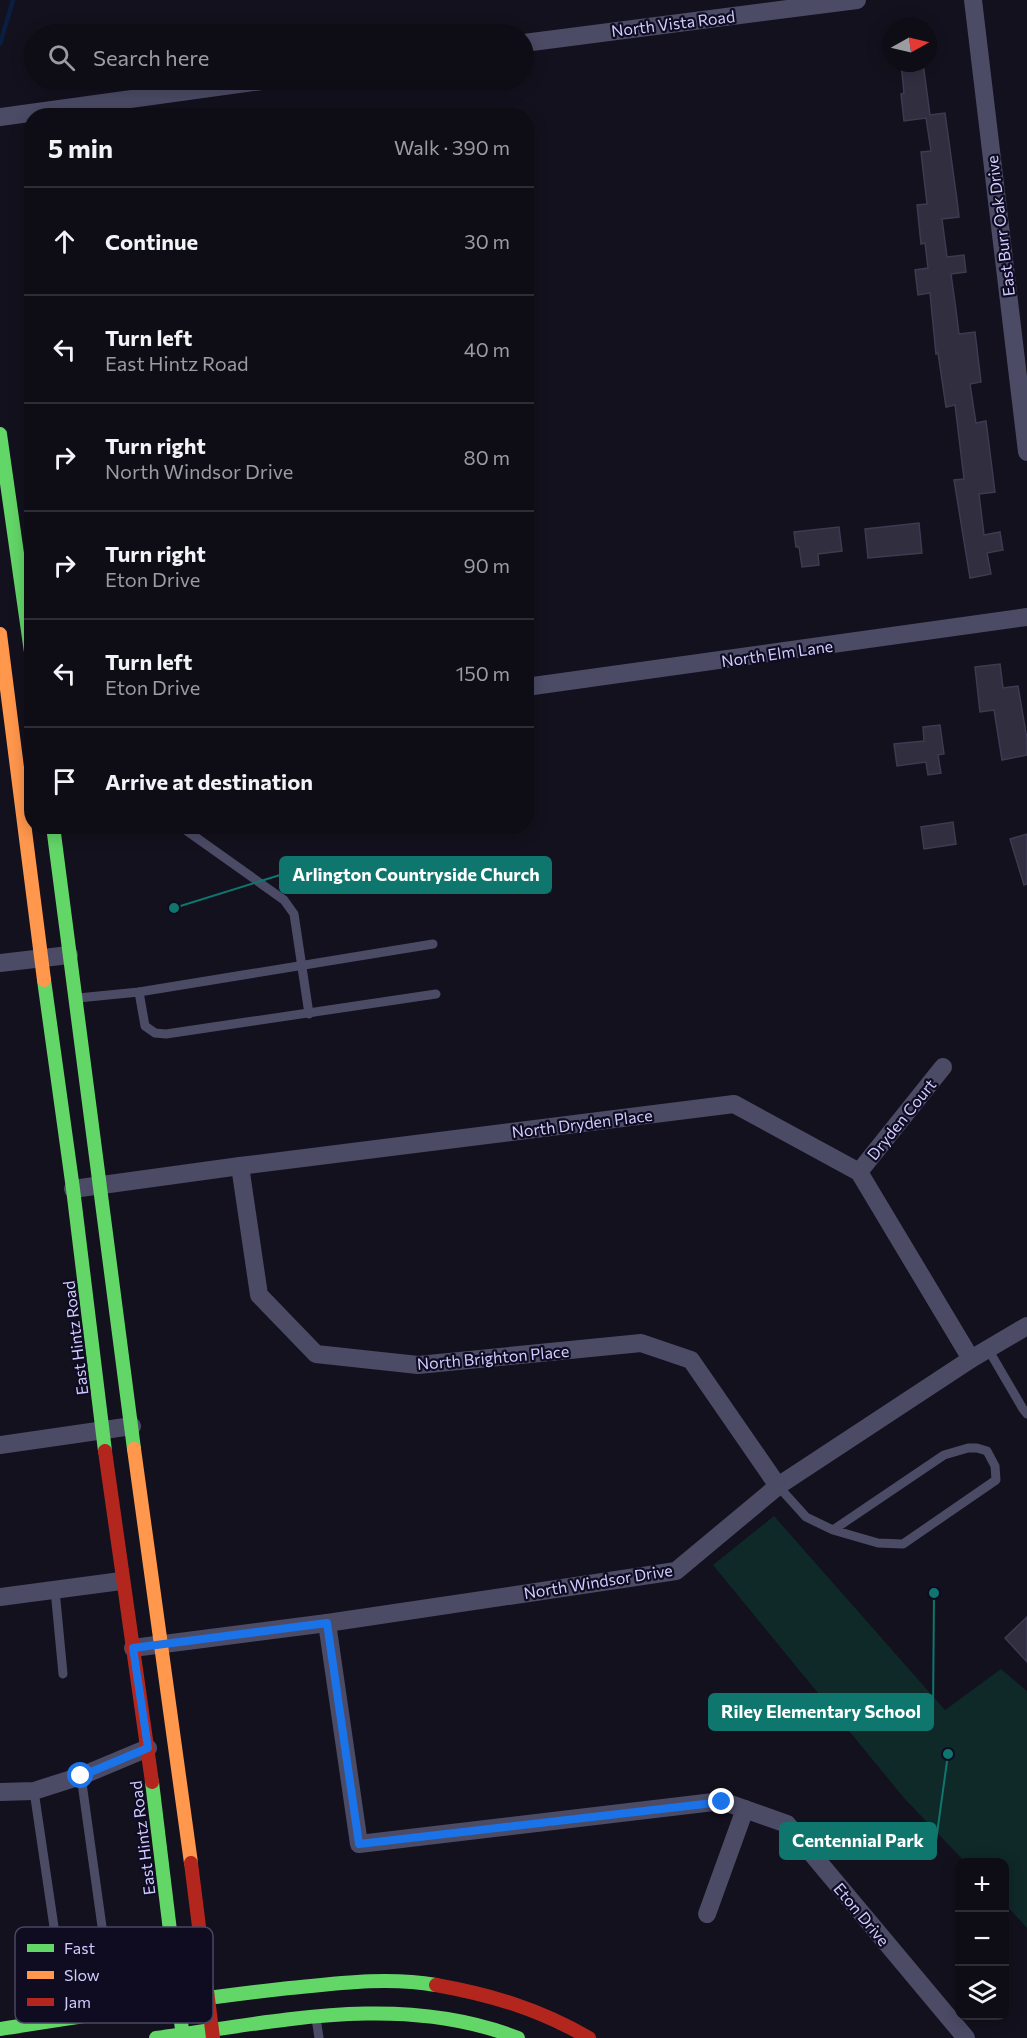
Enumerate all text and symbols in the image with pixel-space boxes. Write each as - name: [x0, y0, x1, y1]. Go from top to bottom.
- street label: North Vista Road: [610, 6, 736, 40]
- north arrow: [883, 18, 937, 72]
- search box: [24, 24, 534, 90]
- icon: search: [45, 41, 78, 74]
- text: Search here: [93, 44, 209, 71]
- text: 5 min: [48, 132, 113, 163]
- text: Walk · 390 m: [394, 135, 510, 159]
- street label: East Burr Oak Drive: [982, 155, 1018, 297]
- icon: ahead: [48, 225, 81, 258]
- text: Continue: [105, 228, 198, 255]
- text: 30 m: [464, 229, 510, 253]
- text: Turn left: [105, 324, 192, 351]
- icon: left: [48, 333, 81, 366]
- text: 40 m: [464, 337, 510, 361]
- text: East Hintz Road: [105, 351, 249, 375]
- text: Turn right: [105, 432, 206, 459]
- icon: right: [48, 441, 81, 474]
- text: 80 m: [464, 445, 510, 469]
- text: North Windsor Drive: [105, 459, 293, 483]
- text: Turn right: [105, 540, 206, 567]
- icon: right: [48, 549, 81, 582]
- text: 90 m: [464, 553, 510, 577]
- text: Eton Drive: [105, 567, 200, 591]
- street label: North Elm Lane: [720, 636, 834, 670]
- text: Turn left: [105, 648, 192, 675]
- icon: left: [48, 657, 81, 690]
- text: 150 m: [456, 661, 510, 685]
- text: Eton Drive: [105, 675, 200, 699]
- icon: arrive: [48, 765, 81, 798]
- text: Arrive at destination: [105, 768, 313, 795]
- callout: Arlington Countryside Church: [280, 857, 551, 893]
- text: Arlington Countryside Church: [292, 863, 540, 885]
- street label: Dryden Court: [863, 1074, 940, 1163]
- street label: North Dryden Place: [510, 1105, 654, 1141]
- street label: East Hintz Road: [59, 1280, 91, 1396]
- street label: North Brighton Place: [416, 1341, 570, 1373]
- street label: North Windsor Drive: [522, 1560, 674, 1602]
- callout: Riley Elementary School: [709, 1694, 933, 1730]
- text: Riley Elementary School: [721, 1700, 921, 1722]
- route start: [67, 1762, 93, 1788]
- street label: East Hintz Road: [126, 1780, 158, 1896]
- route end: [708, 1788, 734, 1814]
- callout: Centennial Park: [780, 1823, 936, 1859]
- text: Centennial Park: [792, 1829, 925, 1851]
- map controls: [955, 1858, 1009, 2020]
- button: +: [955, 1858, 1009, 1912]
- street label: Eton Drive: [830, 1879, 894, 1949]
- button: −: [955, 1912, 1009, 1966]
- legend: [15, 1927, 213, 2023]
- text: Fast: [64, 1938, 95, 1957]
- text: Slow: [64, 1965, 100, 1984]
- button: layers: [955, 1966, 1009, 2020]
- text: Jam: [64, 1992, 91, 2011]

